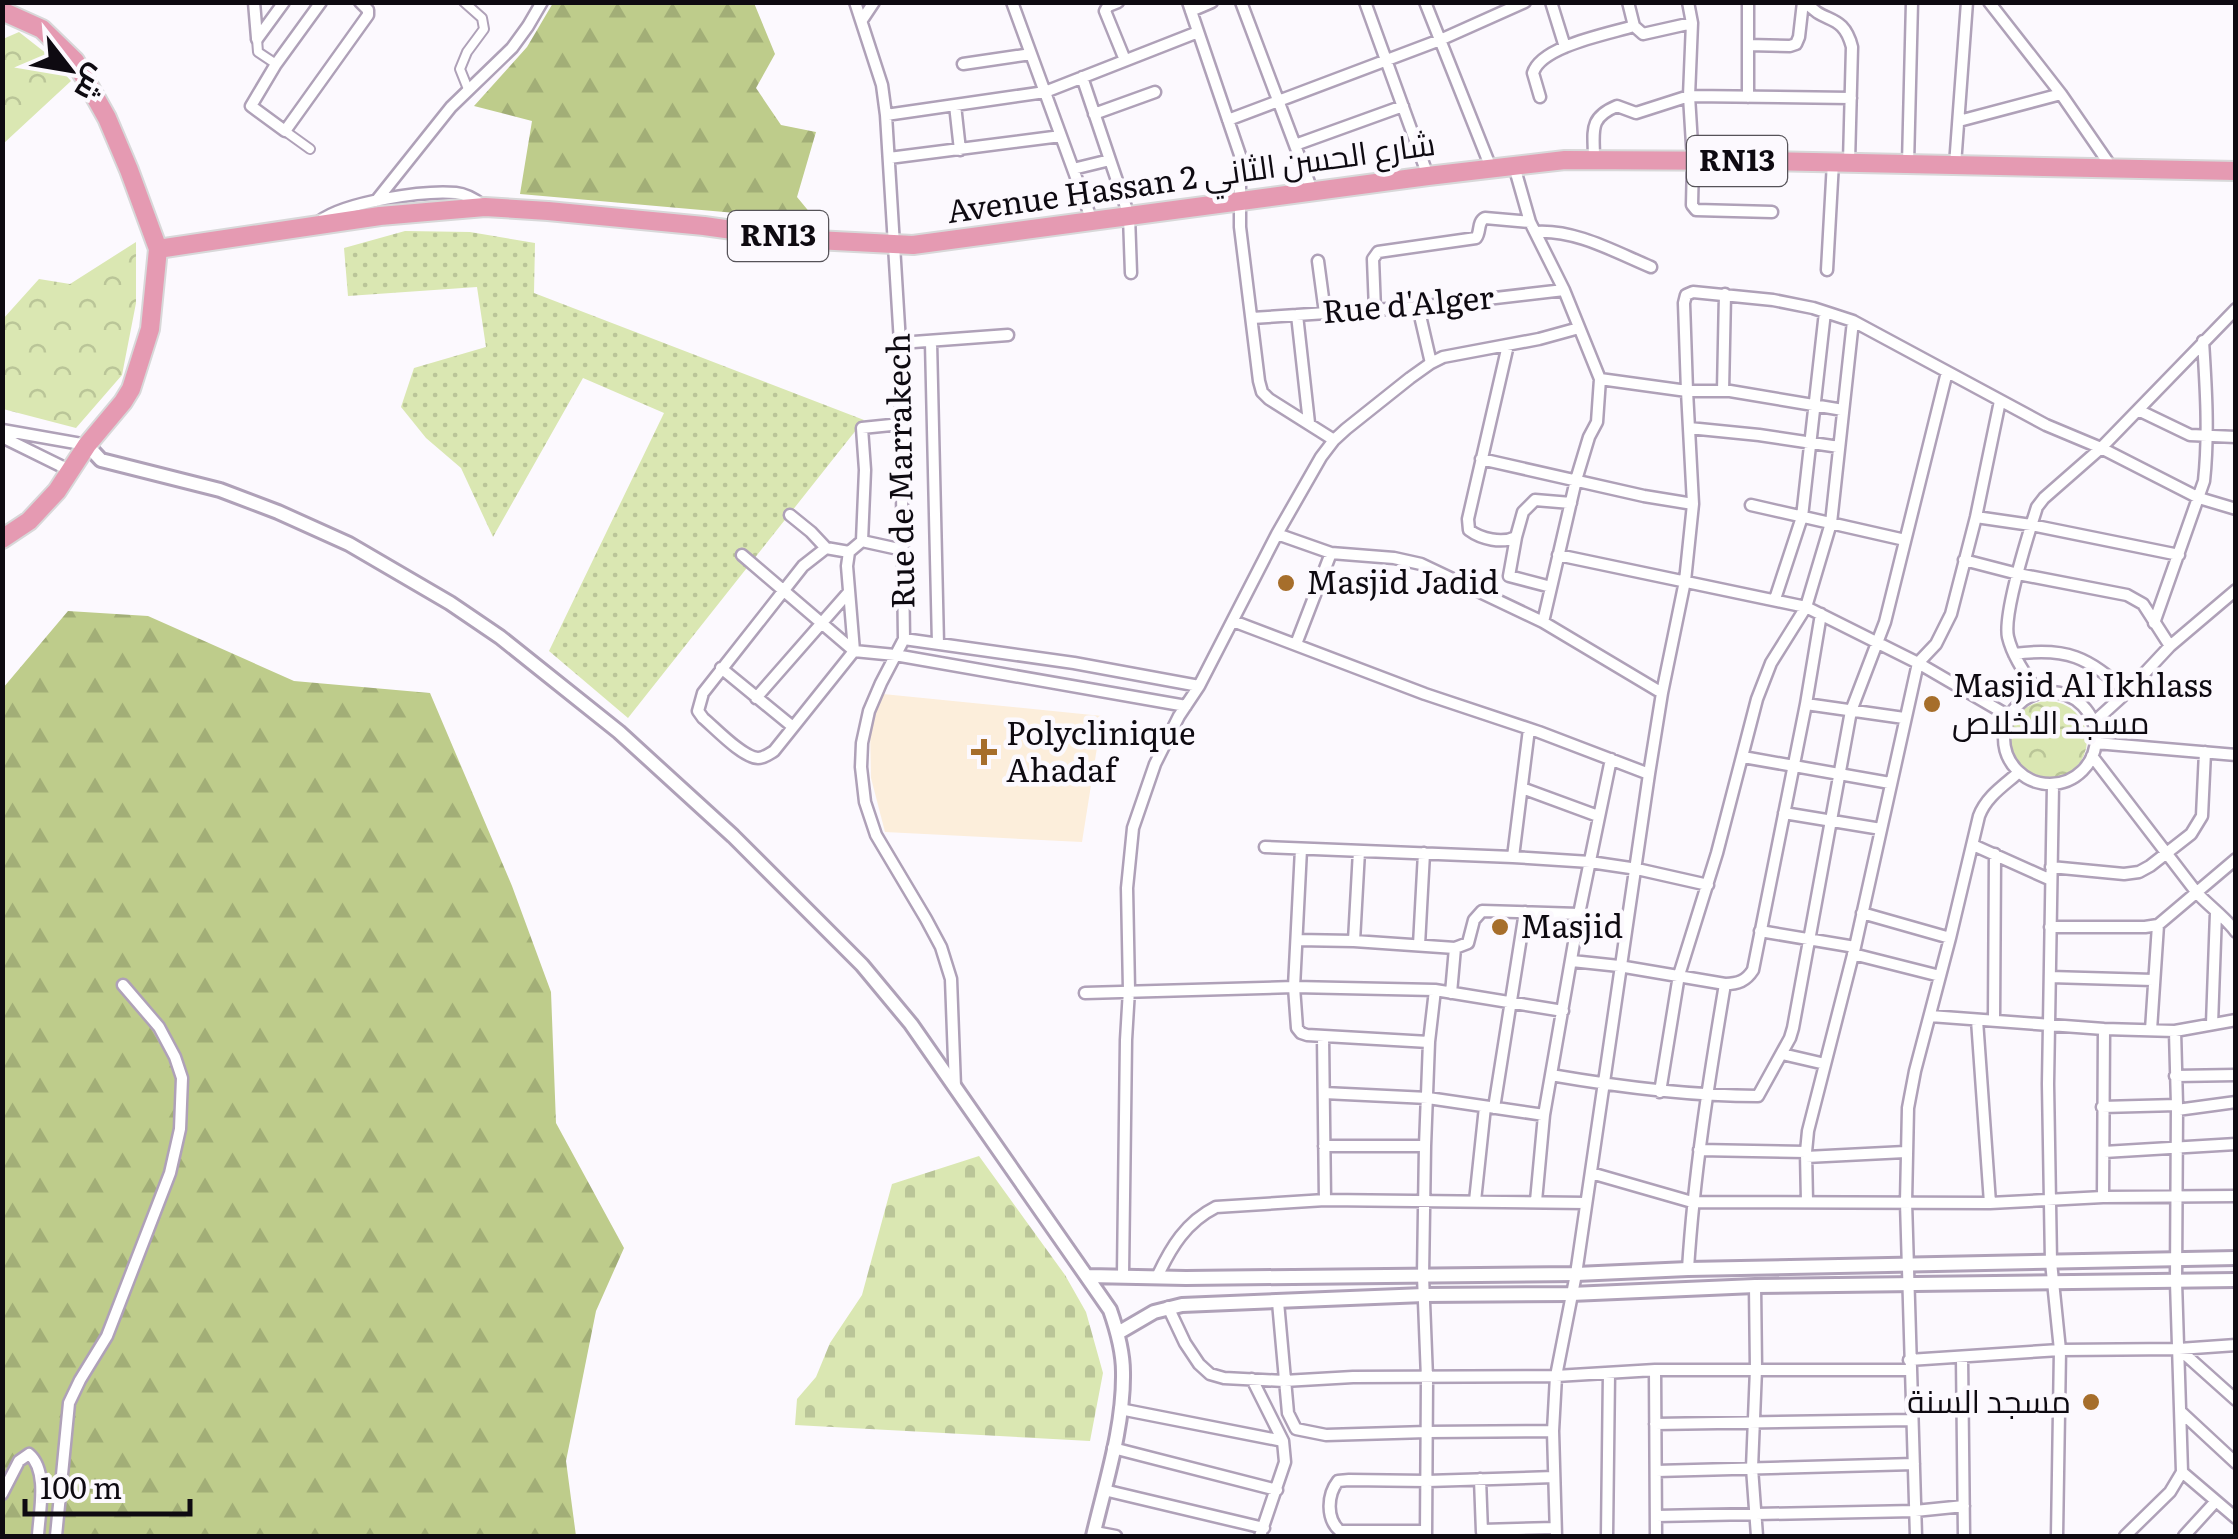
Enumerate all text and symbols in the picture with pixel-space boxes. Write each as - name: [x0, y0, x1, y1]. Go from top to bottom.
- north arrow: [20, 20, 120, 120]
- text: ش: [66, 58, 120, 110]
- street label: Avenue Hassan 2 شارع الحسن الثاني: [943, 117, 1438, 237]
- road number: RN13: [1687, 136, 1787, 186]
- road number: RN13: [728, 211, 828, 261]
- street label: Rue d'Alger: [1320, 271, 1496, 333]
- street label: Rue de Marrakech: [872, 333, 924, 609]
- place label: Masjid Jadid: [1306, 556, 1499, 604]
- marker: Masjid Jadid: [1275, 572, 1297, 594]
- place label: Masjid Al Ikhlass مسجد الاخلاص: [1952, 659, 2212, 744]
- marker: Masjid Al Ikhlass مسجد الاخلاص: [1921, 693, 1943, 715]
- place label: Polyclinique Ahadaf: [1006, 707, 1196, 792]
- marker: Polyclinique Ahadaf: [971, 739, 997, 765]
- place label: Masjid: [1520, 900, 1623, 948]
- marker: Masjid: [1489, 916, 1511, 938]
- place label: مسجد السنة: [1907, 1375, 2071, 1423]
- marker: مسجد السنة: [2080, 1391, 2102, 1413]
- scale bar: [25, 1454, 190, 1516]
- text: 100 m: [40, 1464, 122, 1508]

